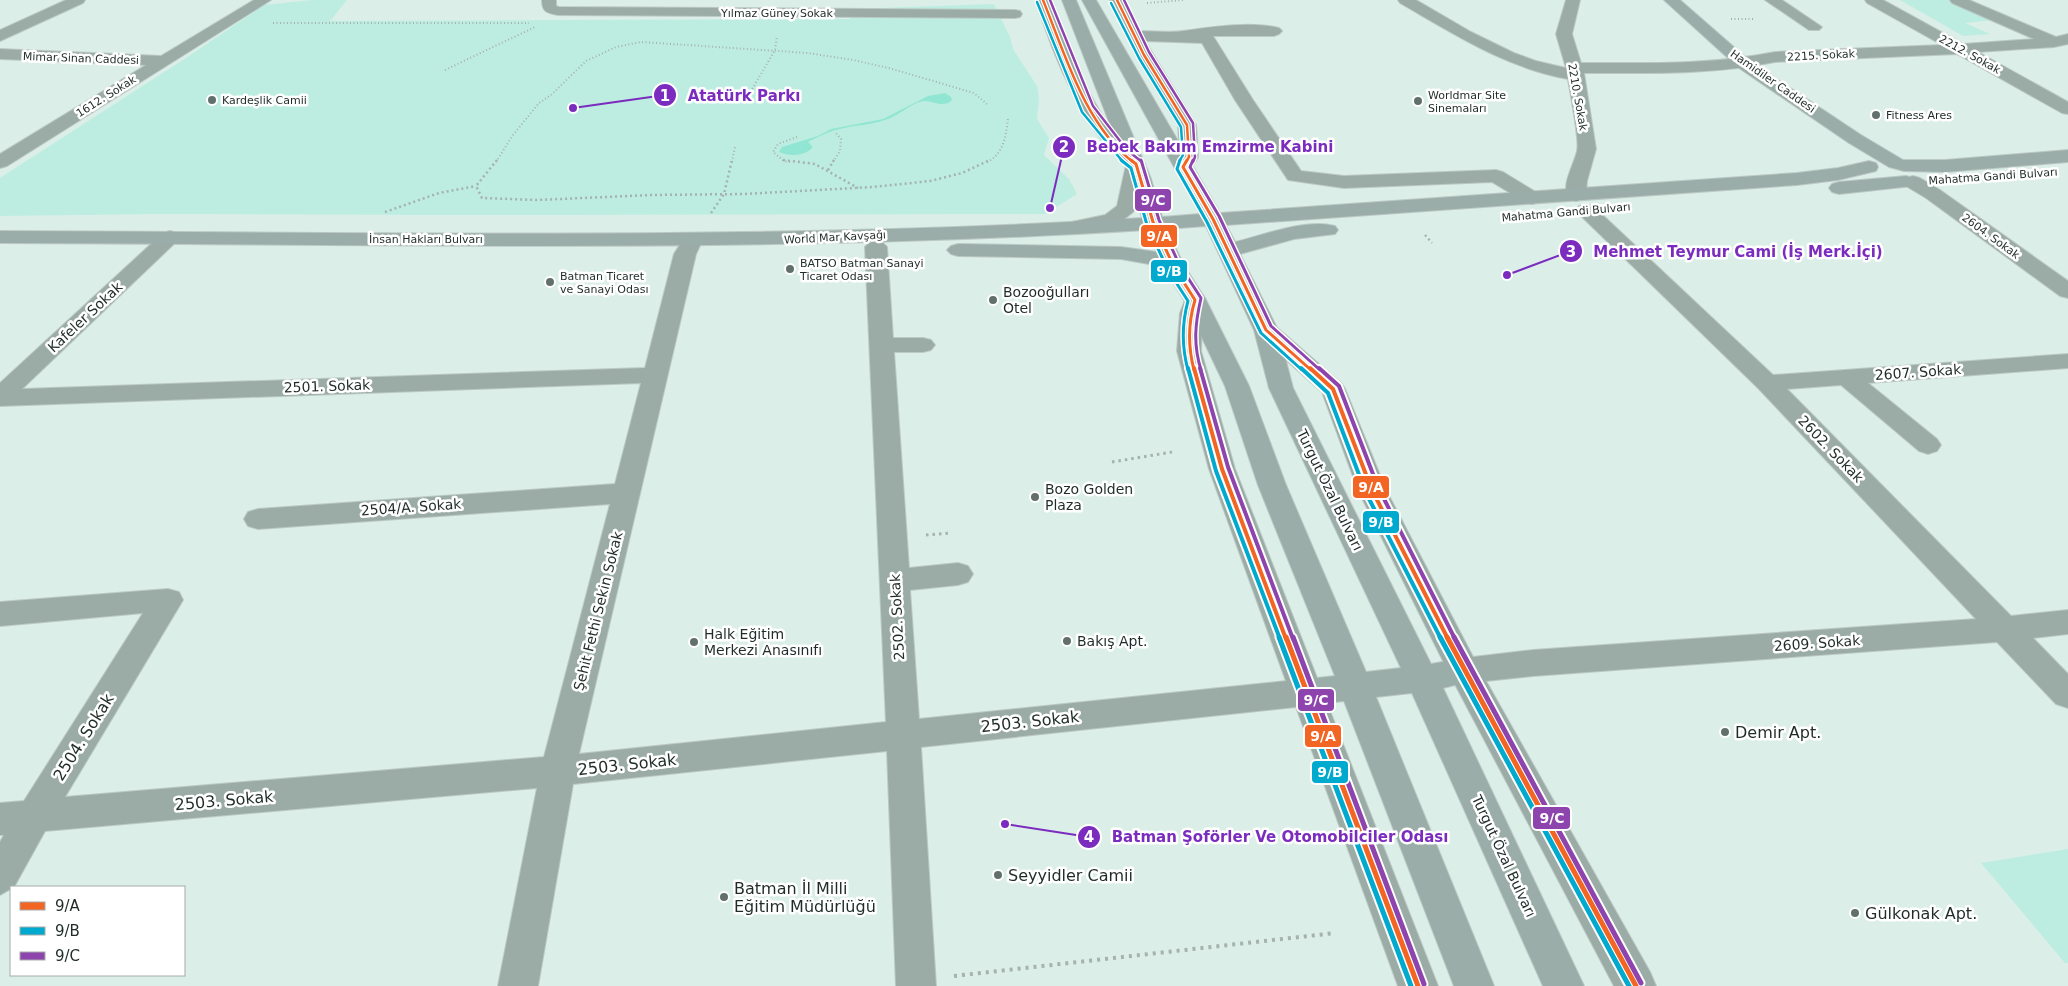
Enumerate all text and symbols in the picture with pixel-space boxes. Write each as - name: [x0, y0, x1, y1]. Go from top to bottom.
- street label: Yılmaz Güney Sokak: [720, 7, 834, 20]
- street label: 2212. Sokak: [1937, 32, 2003, 77]
- street label: Hamidiler Caddesi: [1728, 47, 1818, 116]
- street label: 2215. Sokak: [1787, 47, 1856, 64]
- street label: Mimar Sinan Caddesi: [23, 50, 139, 67]
- street label: 2210. Sokak: [1565, 62, 1590, 132]
- street label: 1612. Sokak: [74, 73, 139, 120]
- callout: Atatürk Parkı: [652, 80, 810, 110]
- text: 1: [660, 87, 670, 105]
- text: Atatürk Parkı: [688, 87, 800, 105]
- place label: Worldmar Site Sinemaları: [1428, 89, 1506, 115]
- marker: Kardeşlik Camii: [206, 94, 218, 106]
- place label: Kardeşlik Camii: [222, 94, 307, 107]
- marker: Worldmar Site Sinemaları: [1412, 95, 1424, 107]
- marker: Fitness Ares: [1870, 109, 1882, 121]
- place label: Fitness Ares: [1886, 109, 1952, 122]
- callout: Bebek Bakım Emzirme Kabini: [1052, 132, 1344, 162]
- text: 2: [1059, 138, 1069, 156]
- text: Bebek Bakım Emzirme Kabini: [1087, 138, 1333, 156]
- street label: Mahatma Gandi Bulvarı: [1928, 166, 2058, 187]
- line badge: 9/C: [1134, 188, 1172, 212]
- text: 9/C: [1140, 192, 1166, 208]
- street label: Mahatma Gandi Bulvarı: [1501, 200, 1631, 225]
- street label: 2604. Sokak: [1959, 211, 2023, 262]
- line badge: 9/A: [1140, 224, 1178, 248]
- street label: World Mar Kavşağı: [784, 228, 886, 247]
- text: 9/A: [1146, 228, 1172, 244]
- street label: İnsan Hakları Bulvarı: [369, 233, 483, 246]
- callout: Mehmet Teymur Cami (İş Merk.İçi): [1558, 236, 1893, 266]
- text: Mehmet Teymur Cami (İş Merk.İçi): [1593, 242, 1883, 261]
- text: 3: [1566, 243, 1576, 261]
- place label: BATSO Batman Sanayi Ticaret Odası: [799, 257, 924, 283]
- line badge: 9/B: [1150, 259, 1188, 283]
- marker: BATSO Batman Sanayi Ticaret Odası: [784, 263, 796, 275]
- text: 9/B: [1156, 263, 1182, 279]
- place label: Batman Ticaret ve Sanayi Odası: [560, 270, 648, 296]
- marker: Batman Ticaret ve Sanayi Odası: [544, 276, 556, 288]
- street label: Kafeler Sokak: [45, 278, 126, 356]
- place label: Bozooğulları Otel: [1003, 284, 1089, 316]
- marker: Bozooğulları Otel: [987, 294, 999, 306]
- street label: 2607. Sokak: [1874, 361, 1963, 383]
- street label: 2501. Sokak: [283, 376, 371, 396]
- street label: 2602. Sokak: [1795, 412, 1867, 486]
- street label: Turgut Özal Bulvarı: [1293, 426, 1367, 553]
- line badge: 9/A: [1352, 475, 1390, 499]
- text: 9/A: [1358, 479, 1384, 495]
- place label: Bozo Golden Plaza: [1045, 481, 1133, 513]
- marker: Bozo Golden Plaza: [1029, 491, 1041, 503]
- street label: 2504/A. Sokak: [360, 495, 463, 518]
- line badge: 9/B: [1362, 510, 1400, 534]
- text: 9/B: [1368, 514, 1394, 530]
- street label: Şehit Fethi Sekin Sokak: [570, 529, 626, 692]
- street label: 2502. Sokak: [887, 572, 907, 661]
- place label: Halk Eğitim Merkezi Anasınıfı: [704, 626, 822, 658]
- street label: 2609. Sokak: [1773, 632, 1862, 654]
- place label: Bakış Apt.: [1077, 633, 1147, 649]
- marker: Bakış Apt.: [1061, 635, 1073, 647]
- marker: Halk Eğitim Merkezi Anasınıfı: [688, 636, 700, 648]
- line badge: 9/C: [1297, 688, 1335, 712]
- street label: 2504. Sokak: [49, 690, 118, 784]
- text: 9/C: [1303, 692, 1329, 708]
- street label: 2503. Sokak: [980, 707, 1081, 736]
- place label: Demir Apt.: [1735, 723, 1821, 742]
- line badge: 9/A: [1304, 724, 1342, 748]
- marker: Demir Apt.: [1719, 726, 1731, 738]
- text: 9/A: [1310, 728, 1336, 744]
- street label: 2503. Sokak: [577, 750, 678, 779]
- line badge: 9/B: [1311, 760, 1349, 784]
- text: 9/B: [1317, 764, 1343, 780]
- street label: 2503. Sokak: [174, 787, 275, 814]
- street label: Turgut Özal Bulvarı: [1468, 791, 1540, 920]
- line badge: 9/C: [1532, 806, 1571, 830]
- text: 9/C: [1539, 810, 1565, 826]
- callout: Batman Şoförler Ve Otomobilciler Odası: [1077, 822, 1458, 852]
- text: 4: [1084, 828, 1094, 846]
- text: Batman Şoförler Ve Otomobilciler Odası: [1112, 828, 1448, 846]
- place label: Seyyidler Camii: [1008, 866, 1133, 885]
- marker: Seyyidler Camii: [992, 869, 1004, 881]
- place label: Batman İl Milli Eğitim Müdürlüğü: [734, 879, 876, 916]
- legend: [10, 886, 185, 976]
- marker: Batman İl Milli Eğitim Müdürlüğü: [718, 891, 730, 903]
- text: 9/A: [55, 897, 81, 915]
- place label: Gülkonak Apt.: [1865, 904, 1977, 923]
- marker: Gülkonak Apt.: [1849, 907, 1861, 919]
- text: 9/B: [55, 922, 80, 940]
- text: 9/C: [55, 947, 80, 965]

